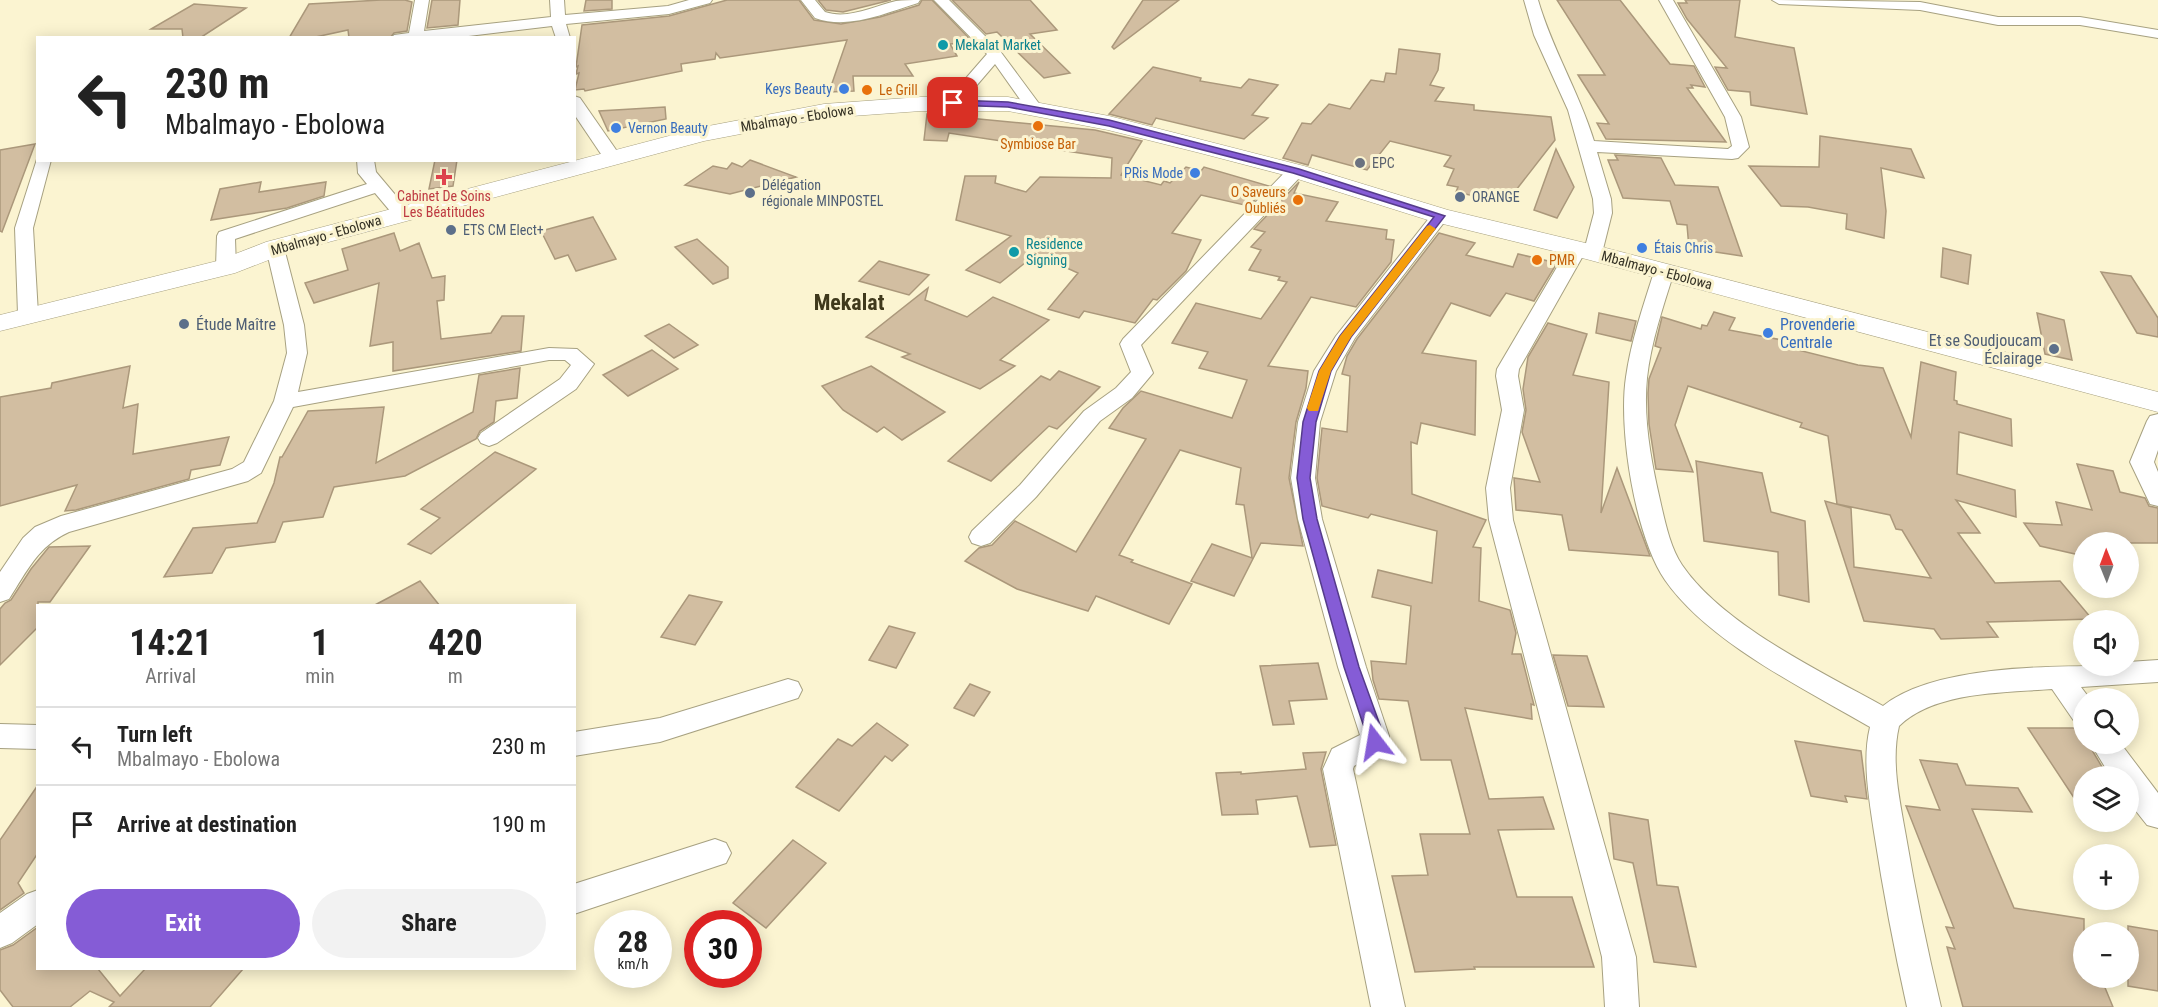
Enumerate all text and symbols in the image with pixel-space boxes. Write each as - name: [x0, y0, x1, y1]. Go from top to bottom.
- place label: Mekalat Market: [955, 37, 1041, 53]
- marker: Mekalat Market: [936, 38, 950, 52]
- text: 230 m: [165, 59, 270, 108]
- icon: left: [66, 60, 144, 138]
- pin: [927, 77, 978, 128]
- place label: Keys Beauty: [765, 81, 832, 97]
- marker: Keys Beauty: [837, 82, 851, 96]
- place label: Le Grill: [879, 82, 918, 98]
- marker: Le Grill: [860, 83, 874, 97]
- icon: arrive: [936, 86, 969, 119]
- street label: Mbalmayo - Ebolowa: [739, 101, 855, 135]
- text: Mbalmayo - Ebolowa: [165, 109, 385, 141]
- marker: Symbiose Bar: [1031, 119, 1045, 133]
- place label: Vernon Beauty: [628, 120, 708, 136]
- marker: Vernon Beauty: [609, 121, 623, 135]
- place label: Symbiose Bar: [1000, 136, 1076, 152]
- place label: EPC: [1372, 155, 1395, 171]
- marker: EPC: [1353, 156, 1367, 170]
- place label: PRis Mode: [1124, 165, 1183, 181]
- marker: PRis Mode: [1188, 166, 1202, 180]
- marker: Cabinet De Soins Les Béatitudes: [435, 168, 453, 186]
- place label: Délégation régionale MINPOSTEL: [762, 177, 884, 209]
- place label: O Saveurs Oubliés: [1231, 184, 1286, 216]
- marker: Délégation régionale MINPOSTEL: [743, 186, 757, 200]
- place label: Cabinet De Soins Les Béatitudes: [397, 188, 491, 220]
- place label: ORANGE: [1472, 189, 1520, 205]
- marker: ORANGE: [1453, 190, 1467, 204]
- marker: O Saveurs Oubliés: [1291, 193, 1305, 207]
- street label: Mbalmayo - Ebolowa: [269, 212, 383, 258]
- place label: ETS CM Elect+: [463, 222, 544, 238]
- marker: ETS CM Elect+: [444, 223, 458, 237]
- place label: Residence Signing: [1026, 236, 1083, 268]
- place label: Étais Chris: [1654, 239, 1713, 256]
- marker: Étais Chris: [1635, 241, 1649, 255]
- marker: Residence Signing: [1007, 245, 1021, 259]
- street label: Mbalmayo - Ebolowa: [1600, 248, 1714, 292]
- place label: PMR: [1549, 252, 1575, 268]
- marker: PMR: [1530, 253, 1544, 267]
- district label: Mekalat: [814, 290, 885, 315]
- place label: Étude Maître: [196, 315, 276, 334]
- place label: Provenderie Centrale: [1780, 315, 1855, 352]
- marker: Étude Maître: [177, 317, 191, 331]
- marker: Provenderie Centrale: [1761, 326, 1775, 340]
- place label: Et se Soudjoucam Éclairage: [1929, 331, 2042, 368]
- marker: Et se Soudjoucam Éclairage: [2047, 342, 2061, 356]
- north arrow: [2073, 532, 2139, 598]
- map controls: [2073, 532, 2139, 988]
- button: sound: [2073, 610, 2139, 676]
- text: 14:21: [129, 622, 212, 664]
- text: 1: [311, 622, 329, 664]
- text: 420: [428, 622, 483, 664]
- text: Arrival: [145, 664, 196, 688]
- text: min: [305, 664, 335, 688]
- text: m: [448, 664, 463, 688]
- button: search: [2073, 688, 2139, 754]
- position arrow: [1343, 710, 1407, 774]
- text: Turn left: [117, 722, 192, 747]
- icon: left: [66, 730, 99, 763]
- text: 230 m: [492, 734, 546, 759]
- text: Mbalmayo - Ebolowa: [117, 747, 280, 771]
- button: layers: [2073, 766, 2139, 832]
- icon: arrive: [66, 808, 99, 841]
- text: Arrive at destination: [117, 812, 297, 837]
- text: 190 m: [492, 812, 546, 837]
- button: +: [2073, 844, 2139, 910]
- button: Exit: [66, 889, 300, 958]
- button: Share: [312, 889, 546, 958]
- speed limit sign: 30: [684, 910, 762, 988]
- button: −: [2073, 922, 2139, 988]
- text: 28: [618, 924, 648, 959]
- text: km/h: [618, 955, 648, 973]

